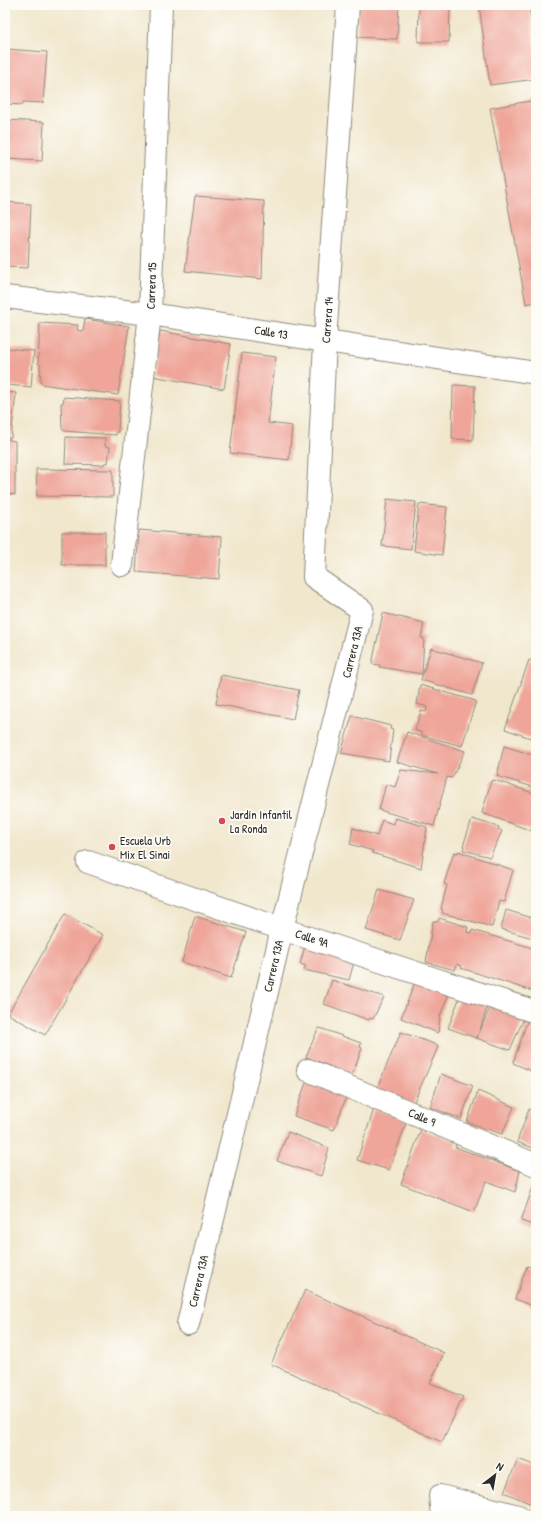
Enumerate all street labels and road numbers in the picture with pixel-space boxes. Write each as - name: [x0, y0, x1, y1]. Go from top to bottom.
- street label: Carrera 15: [142, 262, 160, 310]
- street label: Carrera 14: [317, 296, 337, 344]
- street label: Calle 13: [253, 321, 289, 343]
- street label: Carrera 13A: [337, 624, 367, 680]
- street label: Calle 9A: [293, 925, 331, 951]
- street label: Carrera 13A: [259, 938, 287, 994]
- street label: Calle 9: [406, 1104, 439, 1131]
- street label: Carrera 13A: [184, 1253, 212, 1309]

